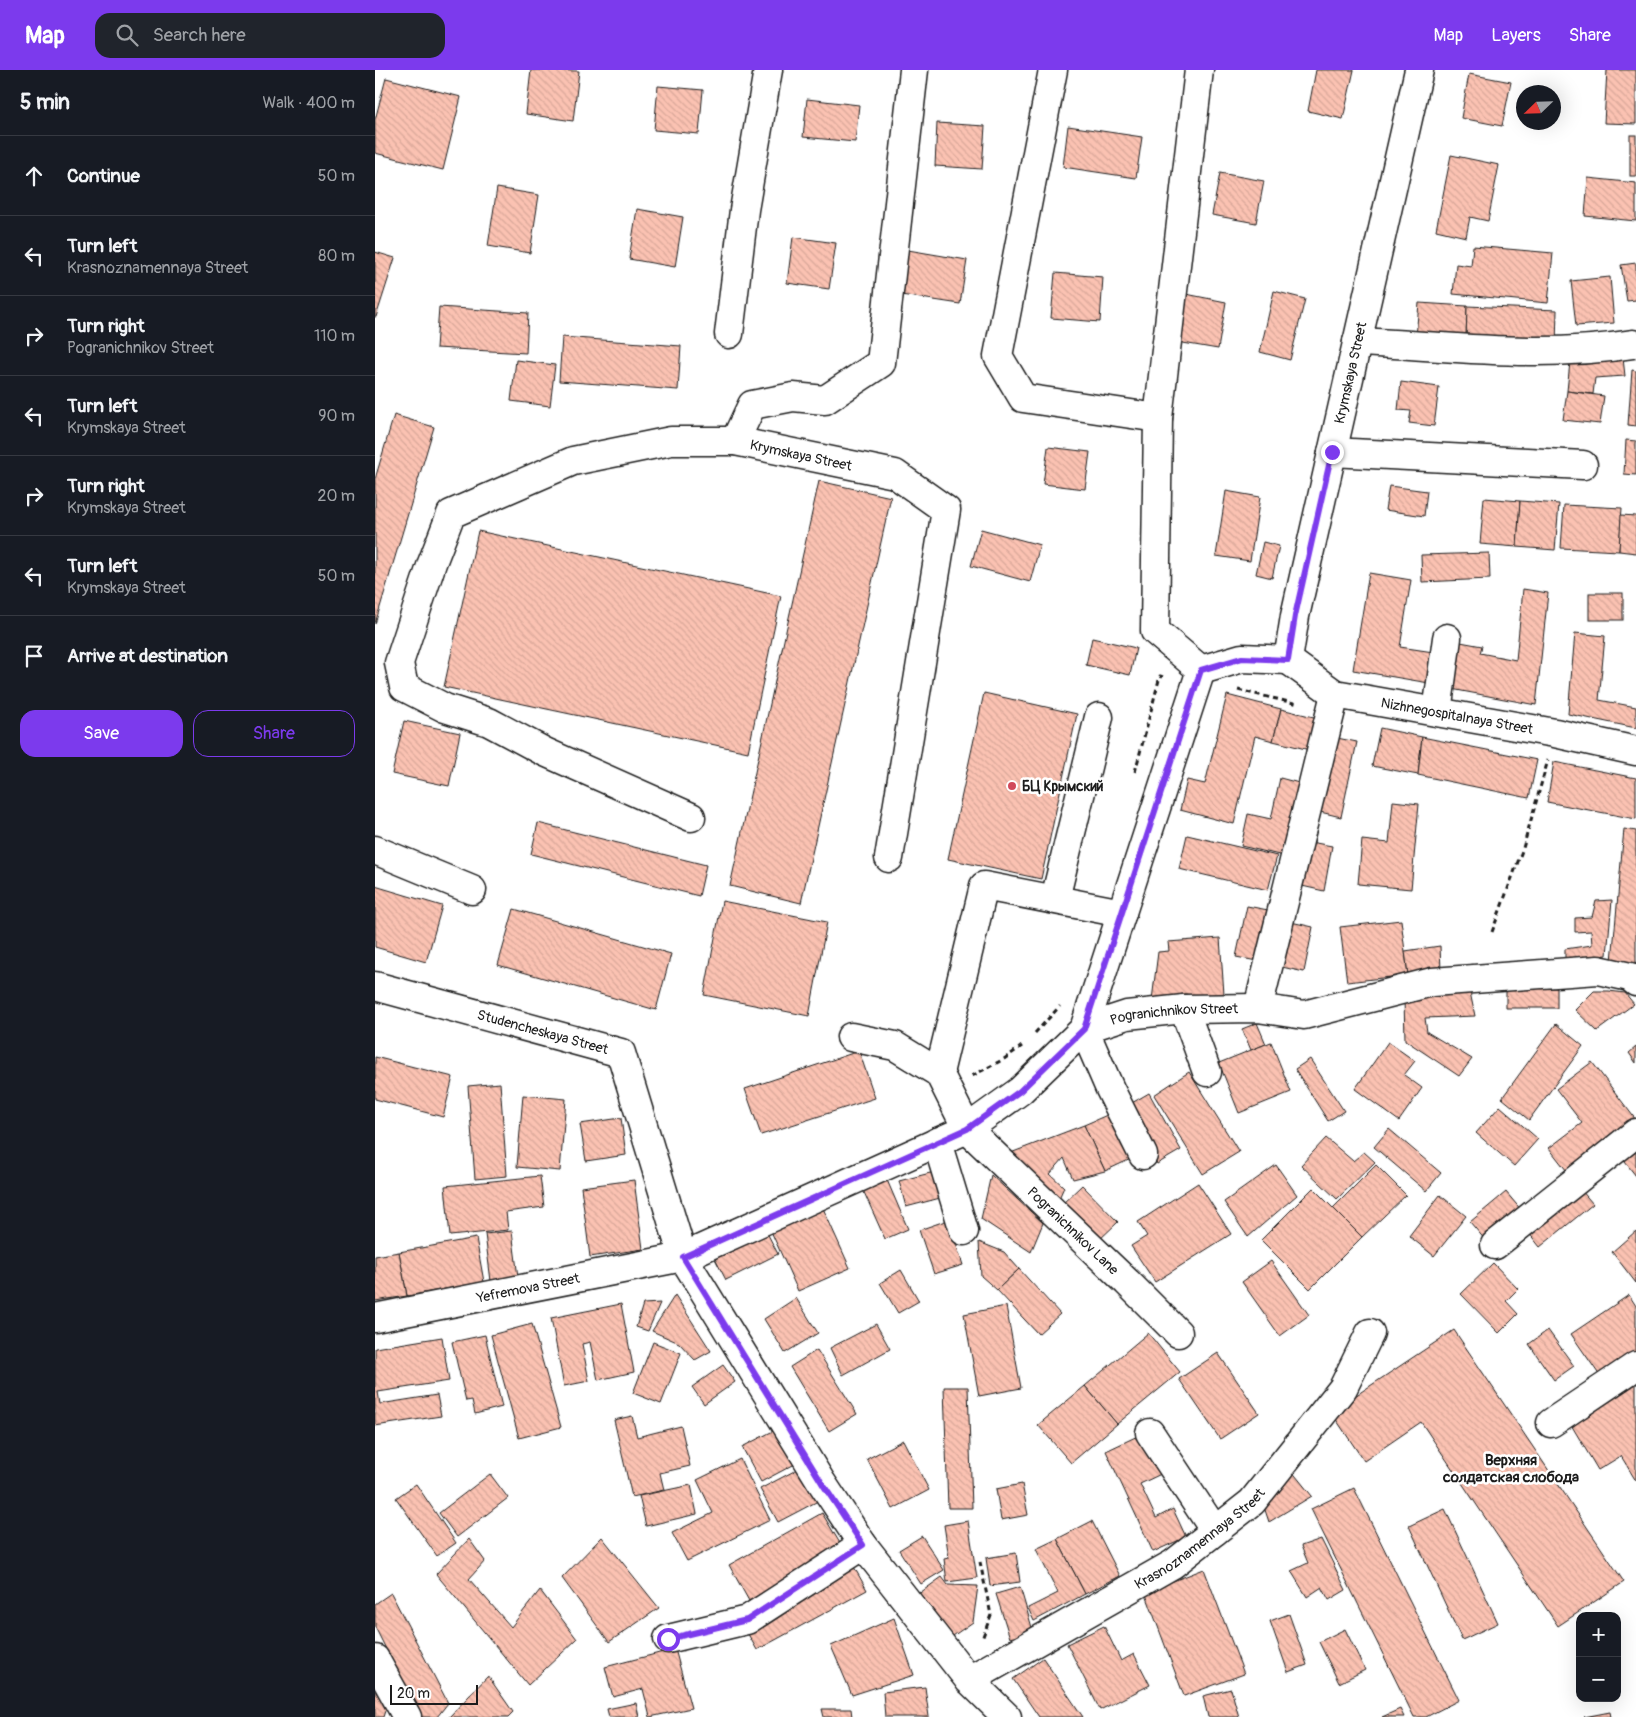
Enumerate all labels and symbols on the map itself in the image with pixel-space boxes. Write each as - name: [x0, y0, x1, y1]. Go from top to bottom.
- north arrow: [1516, 85, 1561, 130]
- street label: Krymskaya Street: [1331, 320, 1371, 425]
- street label: Krymskaya Street: [748, 436, 854, 475]
- route end: [1321, 441, 1344, 464]
- street label: Nizhnegospitalnaya Street: [1380, 694, 1535, 738]
- place label: БЦ Крымский: [1022, 778, 1104, 795]
- marker: БЦ Крымский: [1006, 780, 1018, 792]
- street label: Pogranichnikov Street: [1108, 1000, 1238, 1029]
- street label: Studencheskaya Street: [475, 1006, 611, 1058]
- street label: Pogranichnikov Lane: [1024, 1183, 1122, 1278]
- street label: Yefremova Street: [474, 1270, 581, 1307]
- district label: Верхняя солдатская слобода: [1442, 1451, 1579, 1487]
- street label: Krasnoznamennaya Street: [1132, 1485, 1269, 1593]
- route start: [657, 1628, 680, 1651]
- scale bar: [390, 1682, 477, 1705]

